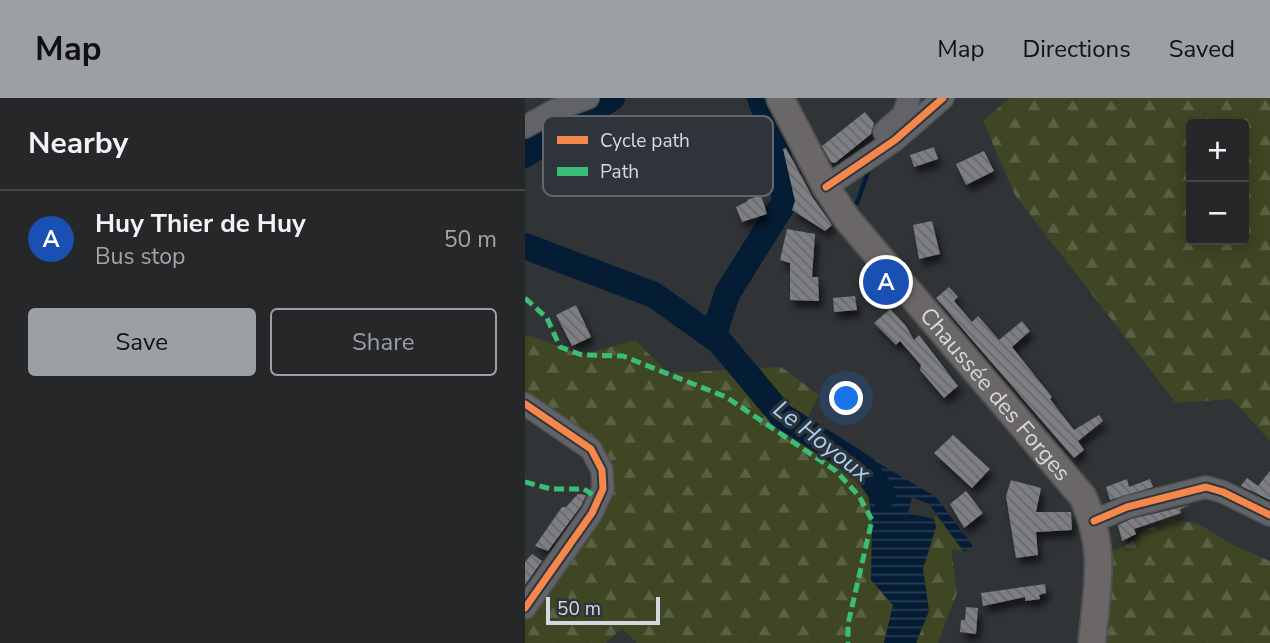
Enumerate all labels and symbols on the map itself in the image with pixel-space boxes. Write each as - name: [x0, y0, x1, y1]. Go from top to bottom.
- legend: [543, 116, 773, 196]
- text: Cycle path: [600, 128, 690, 154]
- text: Path: [600, 159, 639, 185]
- pin: A: [863, 256, 909, 308]
- street label: Chaussée des Forges: [913, 301, 1078, 487]
- your location: [829, 381, 863, 415]
- water label: Le Hoyoux: [767, 393, 877, 489]
- scale bar: [546, 594, 660, 626]

